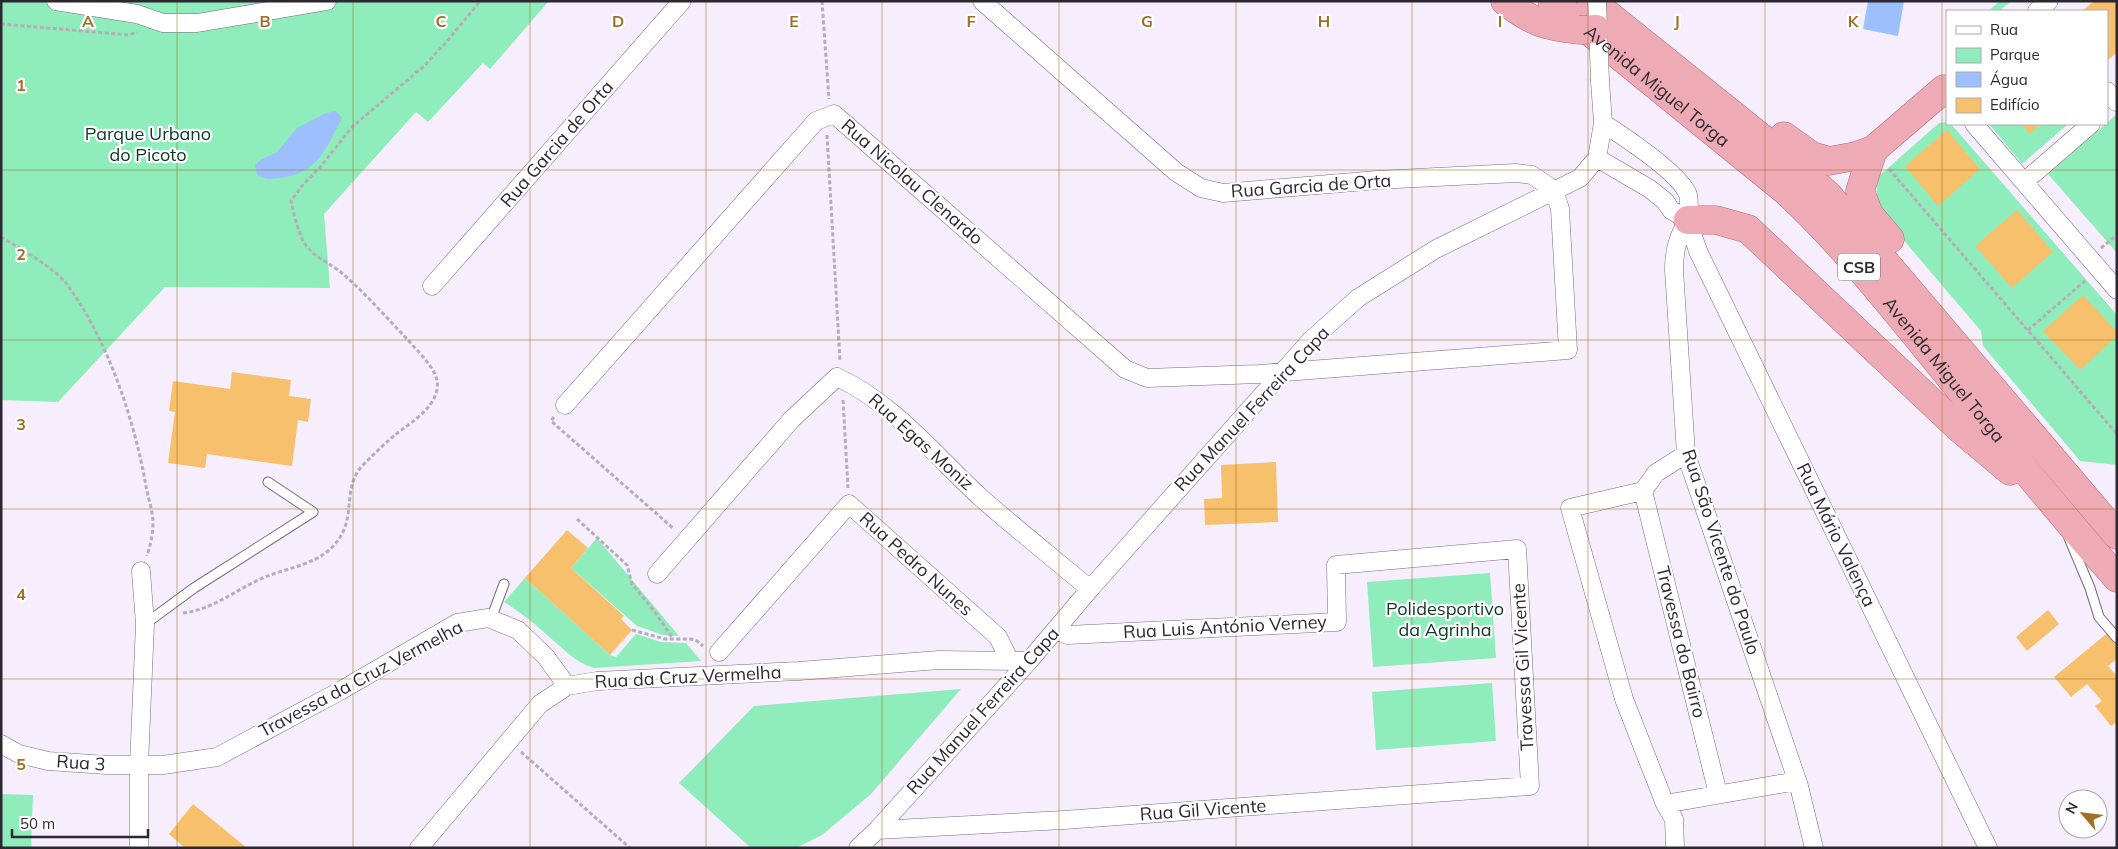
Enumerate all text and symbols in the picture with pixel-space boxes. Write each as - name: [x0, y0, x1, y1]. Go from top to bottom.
- legend: [1946, 10, 2108, 125]
- text: A: [82, 11, 94, 31]
- text: B: [259, 11, 271, 31]
- text: C: [436, 11, 447, 31]
- text: D: [612, 11, 624, 31]
- text: E: [789, 11, 799, 31]
- text: F: [966, 11, 976, 31]
- text: G: [1141, 11, 1153, 31]
- text: H: [1318, 11, 1330, 31]
- text: I: [1498, 11, 1502, 31]
- text: J: [1674, 11, 1680, 31]
- text: K: [1848, 11, 1860, 31]
- street label: Avenida Miguel Torga: [1580, 20, 1735, 152]
- text: Rua: [1990, 20, 2018, 39]
- text: Parque: [1990, 45, 2040, 64]
- text: Água: [1990, 70, 2028, 89]
- text: 1: [16, 75, 26, 95]
- street label: Rua Garcia de Orta: [495, 75, 618, 212]
- text: Edifício: [1990, 95, 2040, 114]
- street label: Rua Nicolau Clenardo: [837, 114, 988, 250]
- park label: Parque Urbano do Picoto: [85, 122, 211, 166]
- street label: Rua Garcia de Orta: [1230, 168, 1392, 203]
- text: 2: [16, 244, 26, 264]
- road number: CSB: [1838, 253, 1880, 280]
- street label: Avenida Miguel Torga: [1878, 292, 2010, 447]
- street label: Rua Manuel Ferreira Capa: [1169, 321, 1334, 496]
- street label: Rua Egas Moniz: [864, 388, 979, 495]
- text: 3: [16, 414, 26, 434]
- street label: Rua São Vicente do Paulo: [1677, 446, 1766, 658]
- street label: Rua Mário Valença: [1792, 459, 1881, 610]
- street label: Rua Pedro Nunes: [855, 507, 978, 621]
- street label: Travessa do Bairro: [1652, 564, 1711, 720]
- street label: Travessa Gil Vicente: [1507, 583, 1538, 751]
- text: 4: [16, 584, 26, 604]
- park label: Polidesportivo da Agrinha: [1386, 597, 1504, 641]
- street label: Rua Luis António Verney: [1123, 610, 1328, 643]
- street label: Travessa da Cruz Vermelha: [255, 615, 467, 742]
- street label: Rua Manuel Ferreira Capa: [901, 622, 1064, 799]
- street label: Rua da Cruz Vermelha: [594, 660, 782, 693]
- street label: Rua 3: [56, 749, 106, 776]
- text: 5: [16, 754, 26, 774]
- north arrow: [2058, 789, 2108, 839]
- street label: Rua Gil Vicente: [1139, 794, 1267, 825]
- text: N: [2061, 799, 2082, 817]
- scale bar: [12, 806, 149, 838]
- text: 50 m: [20, 814, 55, 833]

